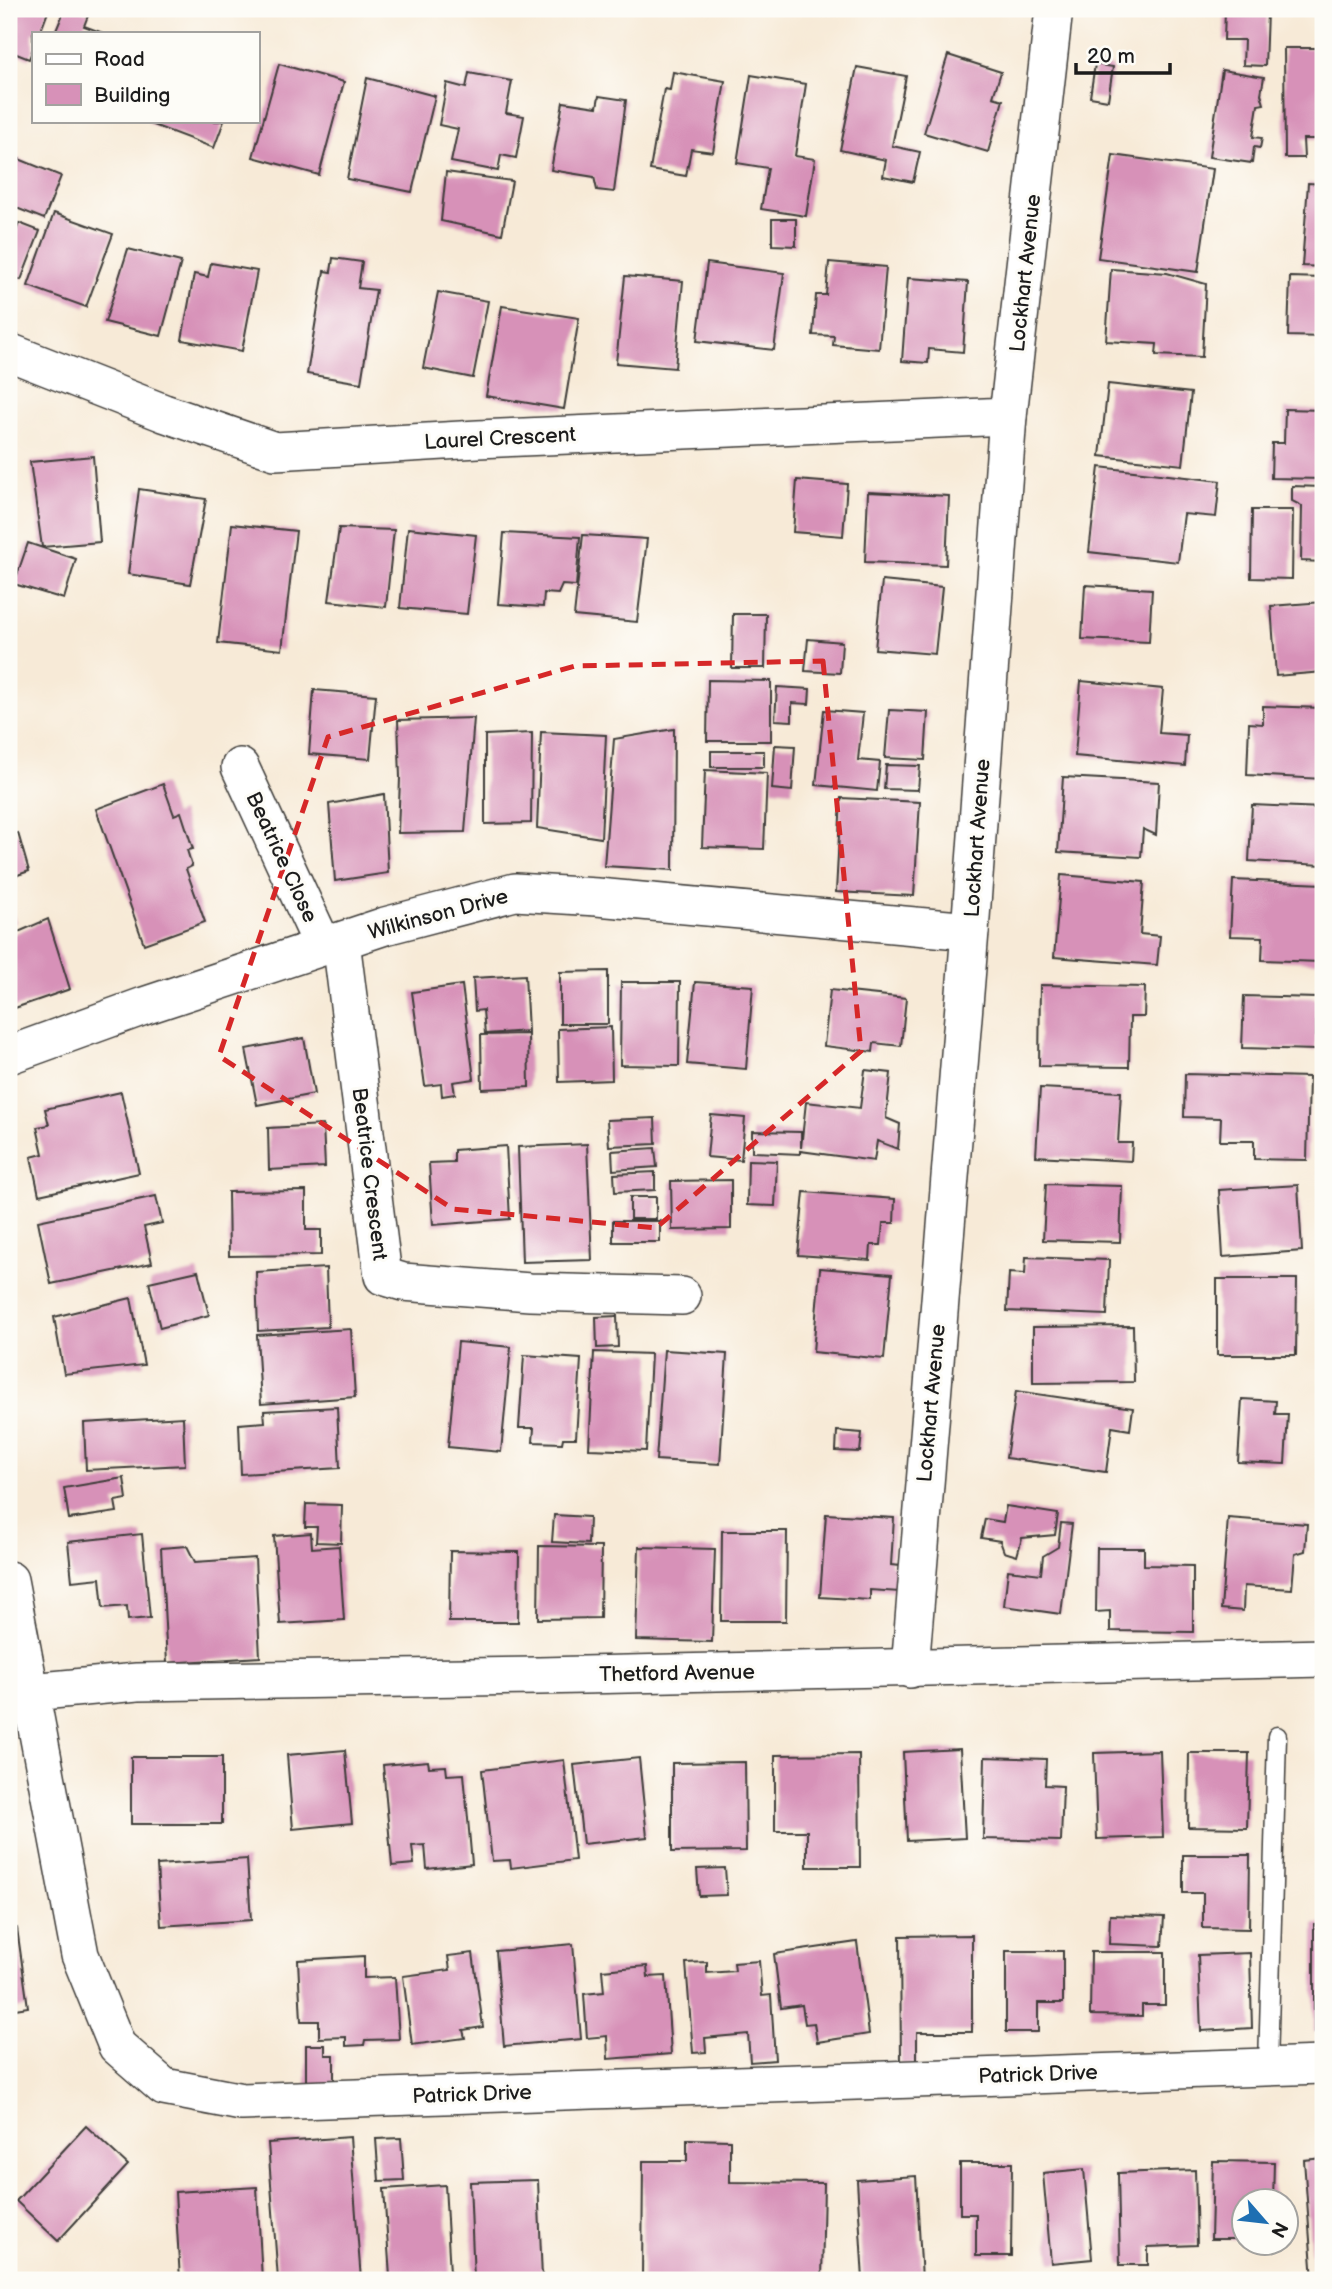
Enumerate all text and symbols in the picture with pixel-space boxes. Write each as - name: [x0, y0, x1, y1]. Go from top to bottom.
- legend: [32, 32, 259, 122]
- scale bar: [1076, 32, 1171, 76]
- text: 20 m: [1087, 44, 1135, 69]
- text: Road: [94, 47, 145, 72]
- text: Building: [94, 83, 170, 108]
- street label: Lockhart Avenue: [1005, 193, 1046, 353]
- street label: Laurel Crescent: [424, 422, 577, 455]
- street label: Lockhart Avenue: [959, 758, 996, 918]
- street label: Beatrice Close: [240, 788, 323, 926]
- street label: Wilkinson Drive: [365, 884, 511, 945]
- street label: Beatrice Crescent: [347, 1086, 393, 1262]
- street label: Lockhart Avenue: [912, 1323, 951, 1483]
- street label: Thetford Avenue: [599, 1660, 755, 1687]
- street label: Patrick Drive: [978, 2060, 1098, 2089]
- street label: Patrick Drive: [412, 2080, 532, 2109]
- north arrow: [1230, 2188, 1300, 2258]
- text: N: [1265, 2218, 1292, 2241]

